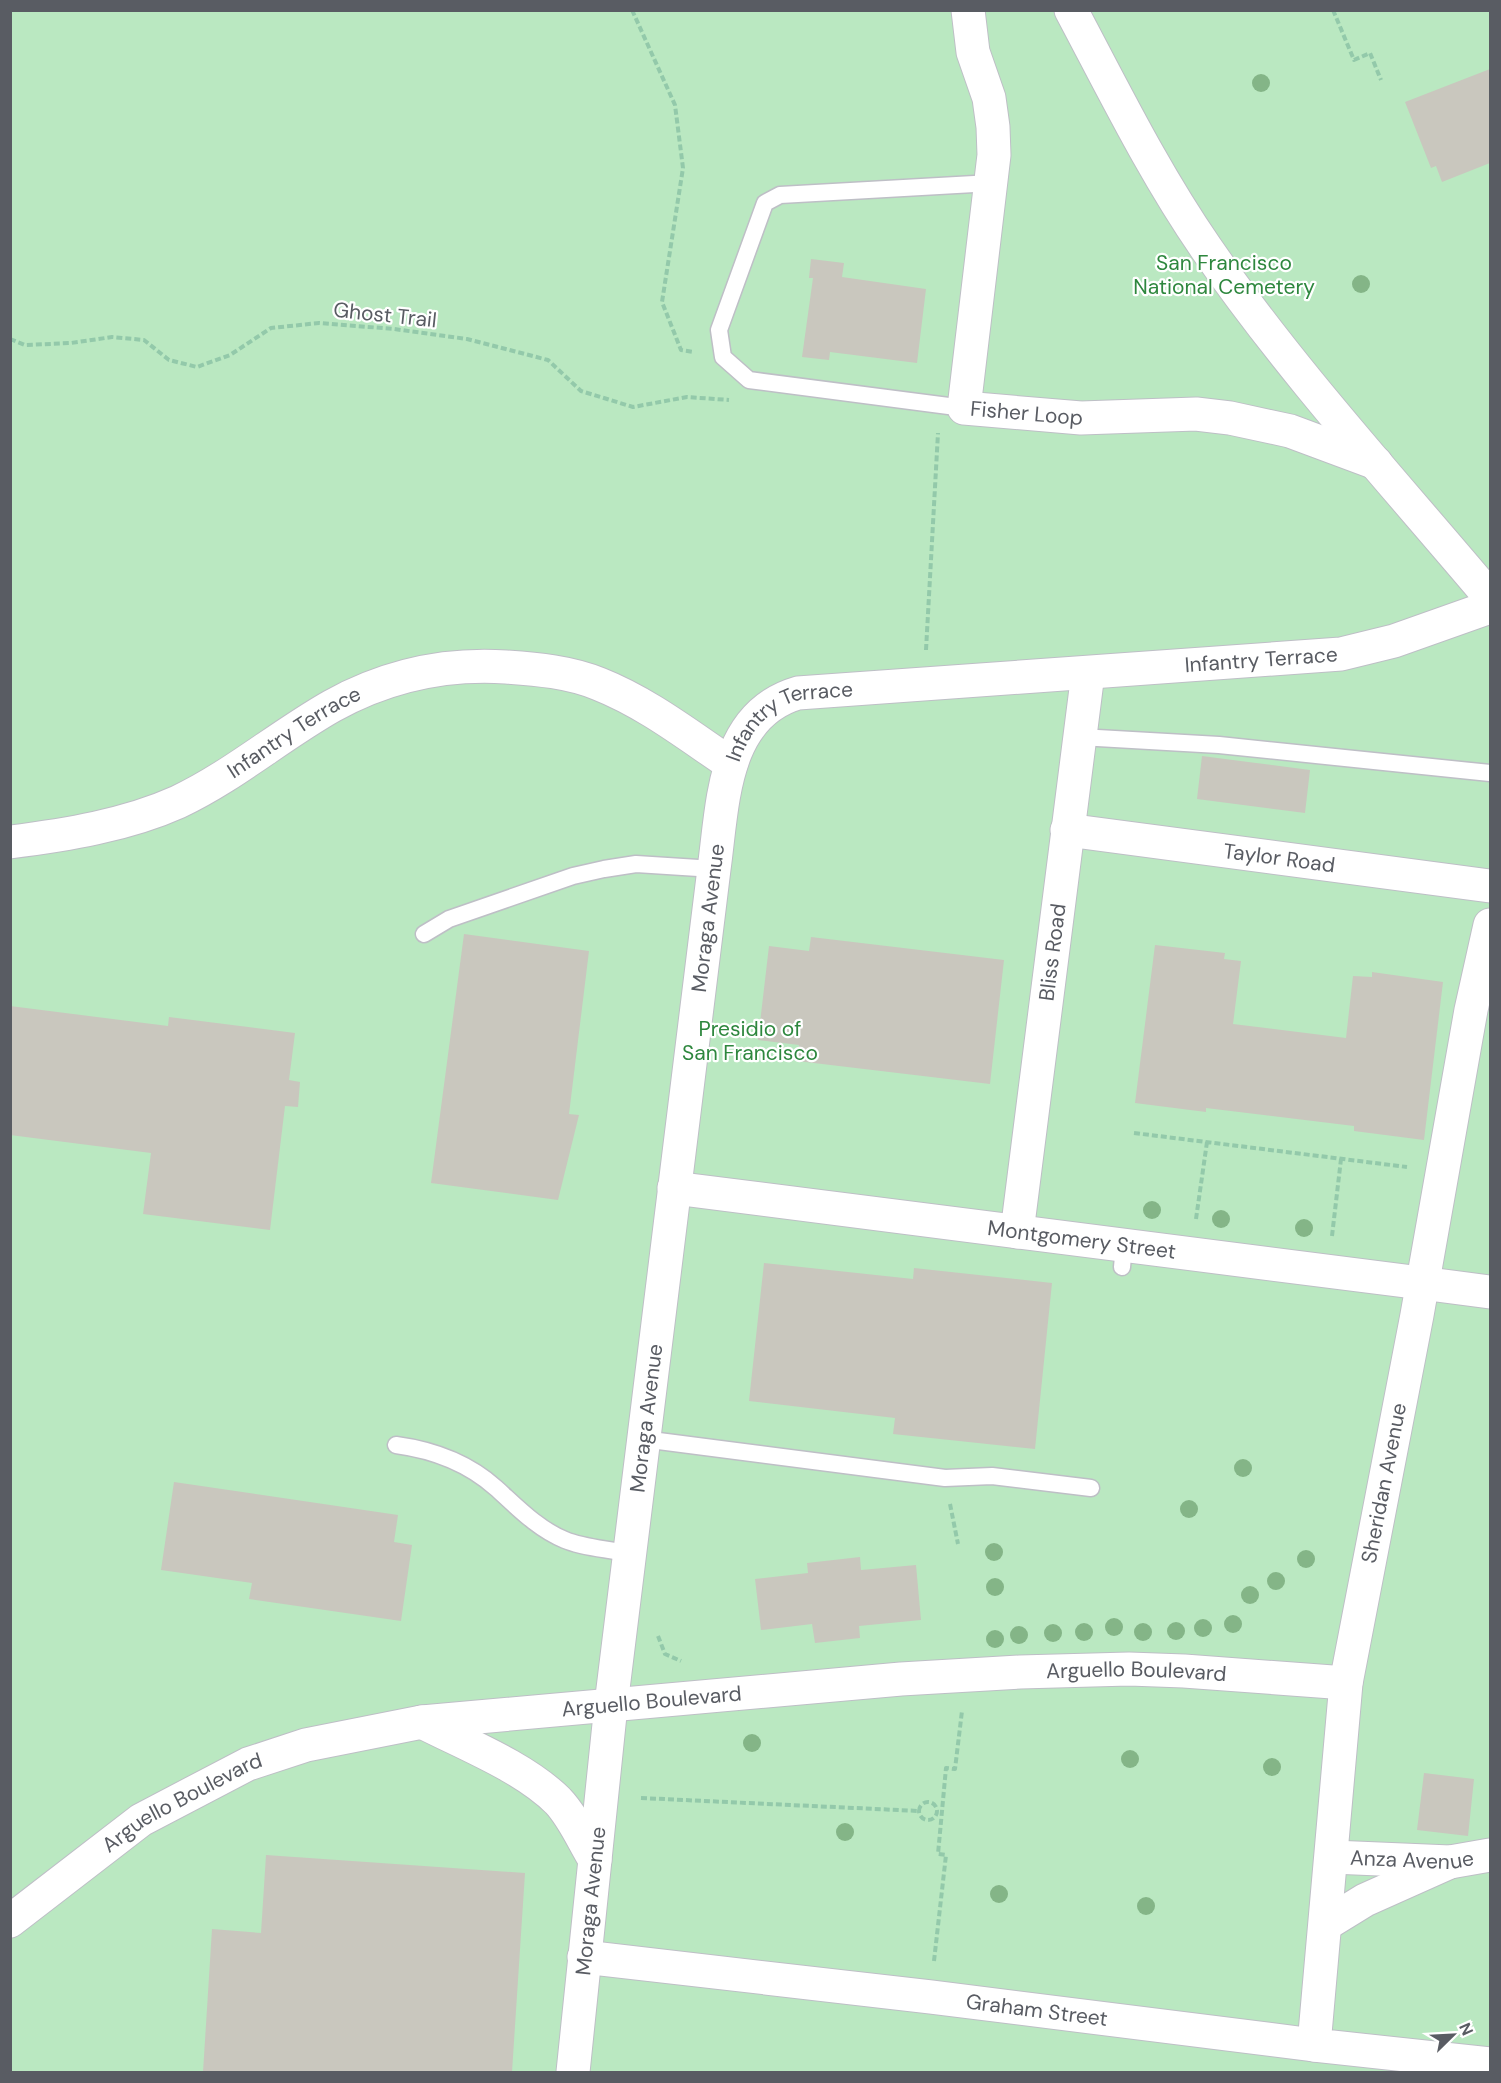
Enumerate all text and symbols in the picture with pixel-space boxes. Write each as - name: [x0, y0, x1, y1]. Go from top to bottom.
- park label: San Francisco National Cemetery: [1133, 249, 1315, 301]
- street label: Ghost Trail: [332, 296, 438, 334]
- street label: Fisher Loop: [969, 395, 1084, 432]
- street label: Infantry Terrace: [1184, 640, 1339, 679]
- street label: Infantry Terrace: [719, 675, 854, 765]
- street label: Infantry Terrace: [222, 680, 365, 785]
- street label: Taylor Road: [1222, 837, 1337, 879]
- street label: Moraga Avenue: [685, 842, 731, 994]
- street label: Bliss Road: [1032, 902, 1073, 1003]
- park label: Presidio of San Francisco: [682, 1015, 818, 1067]
- street label: Montgomery Street: [986, 1214, 1177, 1266]
- street label: Moraga Avenue: [623, 1342, 669, 1494]
- street label: Sheridan Avenue: [1355, 1400, 1413, 1565]
- street label: Arguello Boulevard: [1046, 1655, 1227, 1688]
- street label: Arguello Boulevard: [560, 1679, 743, 1723]
- street label: Arguello Boulevard: [96, 1746, 266, 1859]
- street label: Moraga Avenue: [569, 1825, 612, 1977]
- street label: Anza Avenue: [1349, 1844, 1476, 1876]
- street label: Graham Street: [964, 1988, 1109, 2033]
- north arrow: [1423, 2005, 1483, 2065]
- text: N: [1454, 2020, 1478, 2039]

